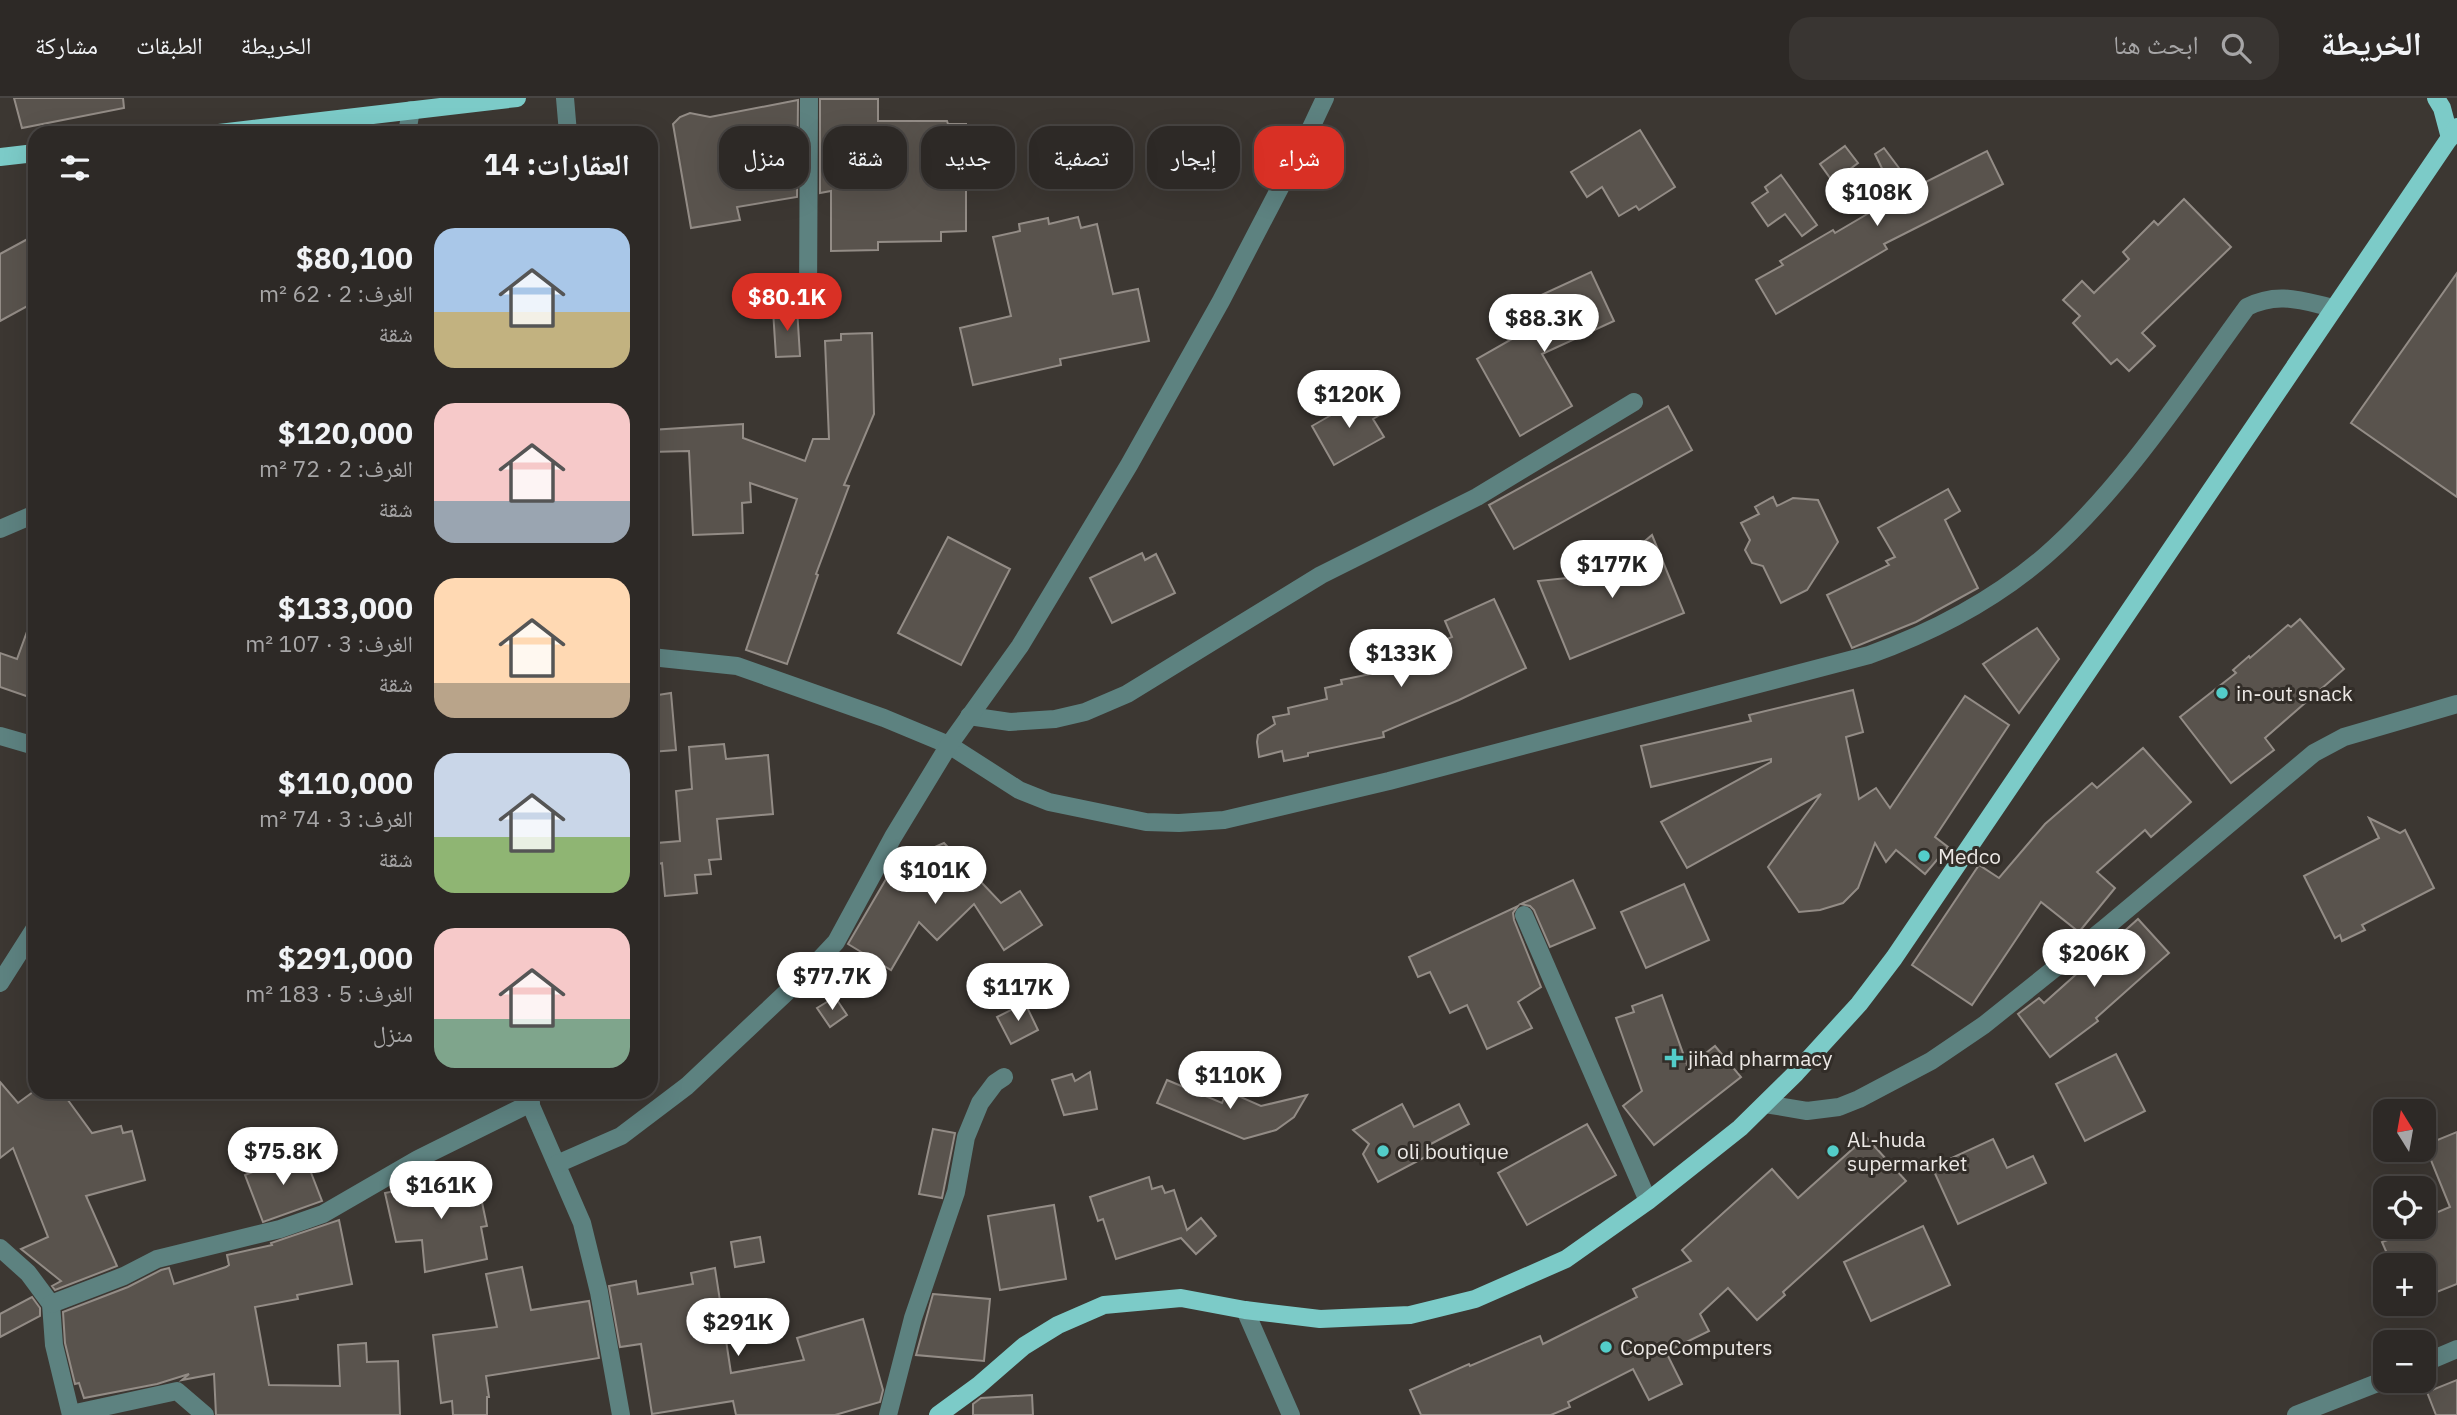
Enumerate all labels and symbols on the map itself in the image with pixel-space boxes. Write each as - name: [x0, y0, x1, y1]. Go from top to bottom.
- pin: $108K: [1828, 169, 1926, 228]
- pin: $80.1K: [730, 274, 844, 333]
- pin: $88.3K: [1487, 294, 1601, 354]
- pin: $120K: [1300, 370, 1398, 430]
- pin: $177K: [1563, 540, 1661, 600]
- pin: $133K: [1352, 630, 1450, 689]
- place label: in-out snack: [2236, 679, 2353, 707]
- marker: in-out snack: [2214, 685, 2230, 701]
- place label: Medco: [1938, 842, 2001, 870]
- pin: $101K: [886, 846, 984, 906]
- marker: Medco: [1916, 848, 1932, 864]
- pin: $206K: [2045, 930, 2143, 989]
- pin: $77.7K: [775, 953, 889, 1012]
- pin: $117K: [969, 964, 1067, 1023]
- place label: jihad pharmacy: [1688, 1044, 1833, 1072]
- marker: jihad pharmacy: [1666, 1050, 1682, 1066]
- pin: $110K: [1181, 1052, 1279, 1111]
- north arrow: [2373, 1099, 2436, 1162]
- place label: AL-huda supermarket: [1847, 1125, 1967, 1177]
- pin: $75.8K: [226, 1128, 340, 1187]
- place label: oli boutique: [1397, 1137, 1509, 1165]
- marker: oli boutique: [1375, 1143, 1391, 1159]
- marker: AL-huda supermarket: [1825, 1143, 1841, 1159]
- pin: $161K: [392, 1162, 490, 1221]
- pin: $291K: [689, 1298, 787, 1358]
- place label: CopeComputers: [1620, 1333, 1773, 1361]
- marker: CopeComputers: [1598, 1339, 1614, 1355]

